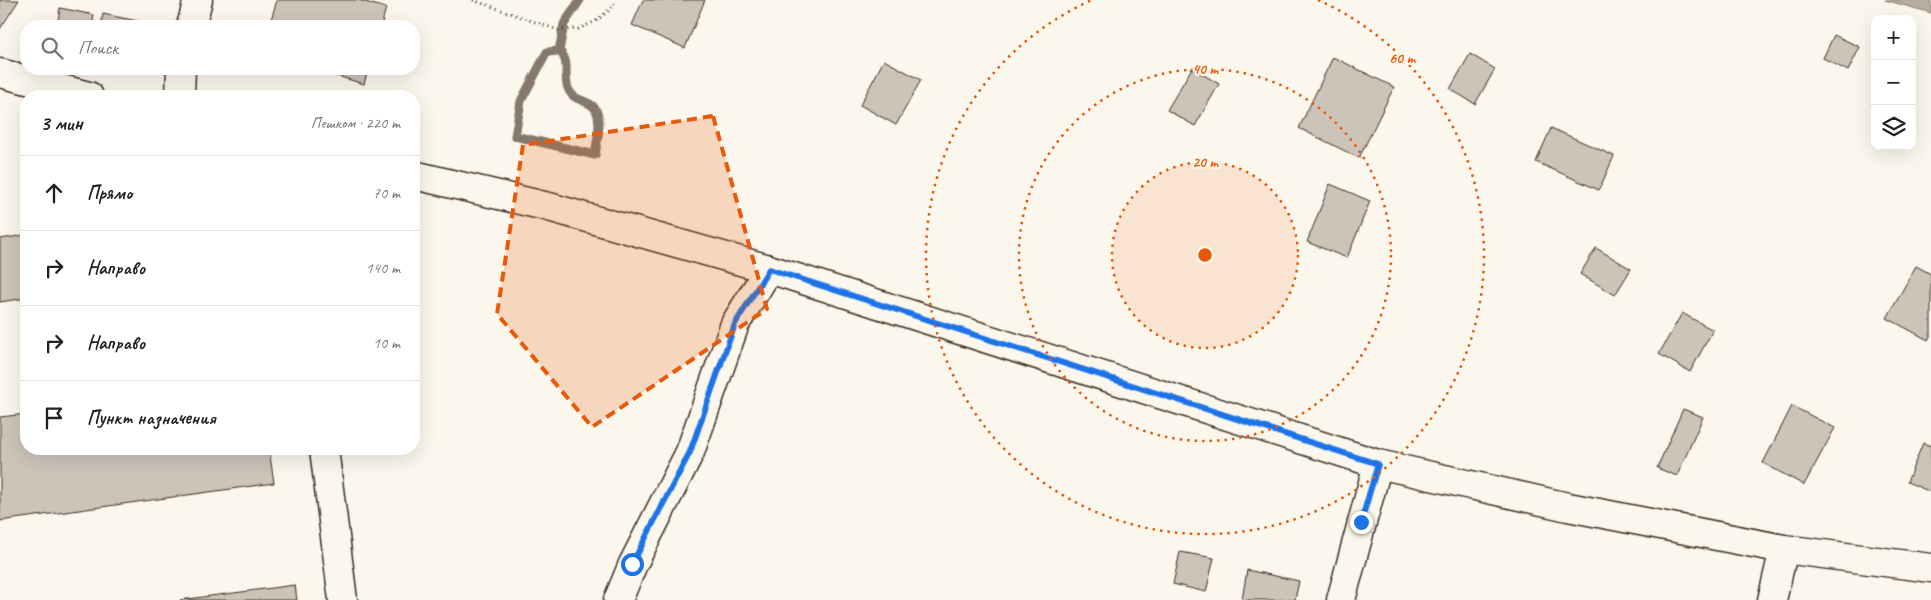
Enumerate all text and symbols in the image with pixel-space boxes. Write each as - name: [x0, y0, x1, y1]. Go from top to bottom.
- map controls: [1871, 15, 1916, 150]
- button: +: [1871, 15, 1916, 60]
- search box: [20, 20, 420, 75]
- icon: search: [38, 34, 66, 62]
- text: Поиск: [78, 36, 118, 60]
- text: 60 m: [1389, 49, 1416, 68]
- text: 40 m: [1192, 60, 1219, 79]
- button: −: [1871, 60, 1916, 105]
- button: layers: [1871, 105, 1916, 150]
- text: 3 мин: [40, 110, 83, 136]
- text: Пешком · 220 m: [311, 113, 400, 133]
- text: 20 m: [1192, 153, 1219, 172]
- icon: ahead: [40, 179, 68, 207]
- text: Прямо: [87, 181, 132, 205]
- text: 70 m: [373, 183, 400, 203]
- centre of rings: [1196, 246, 1214, 264]
- icon: right: [40, 254, 68, 282]
- text: Направо: [87, 256, 145, 280]
- text: 140 m: [366, 258, 400, 278]
- icon: right: [40, 329, 68, 357]
- text: Направо: [87, 331, 145, 355]
- text: 10 m: [373, 333, 400, 353]
- icon: arrive: [40, 404, 68, 432]
- text: Пункт назначения: [87, 406, 216, 430]
- route end: [1350, 511, 1373, 534]
- route start: [621, 553, 644, 576]

